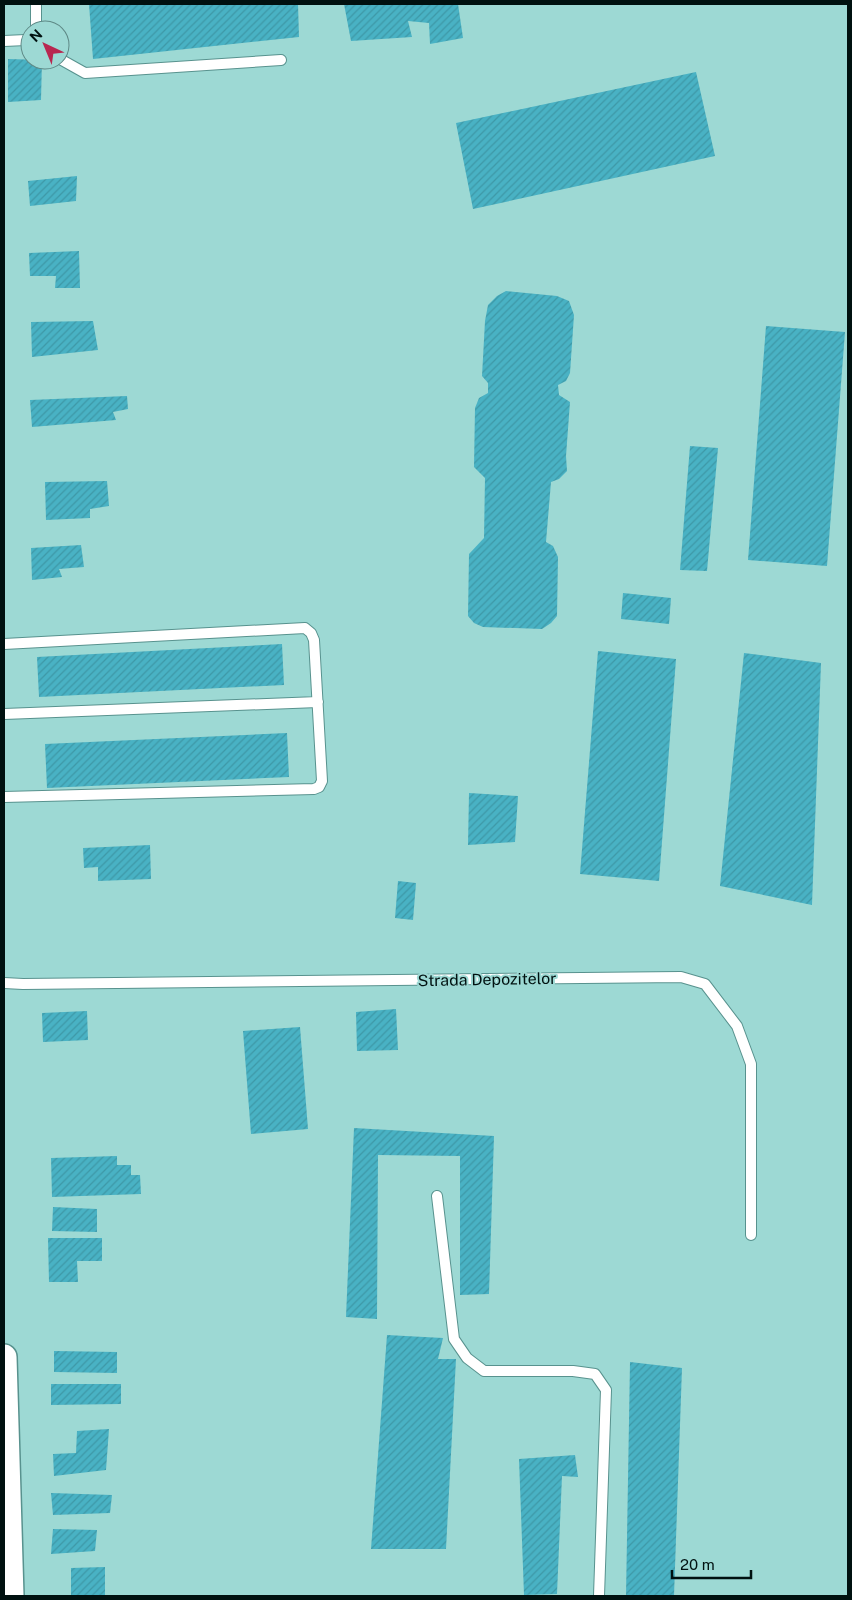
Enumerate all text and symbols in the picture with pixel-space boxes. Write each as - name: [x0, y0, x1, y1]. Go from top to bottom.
- north arrow: [20, 20, 70, 70]
- text: N: [26, 26, 45, 45]
- street label: Strada Depozitelor: [417, 969, 557, 990]
- scale bar: [672, 1548, 751, 1580]
- text: 20 m: [680, 1556, 715, 1573]

